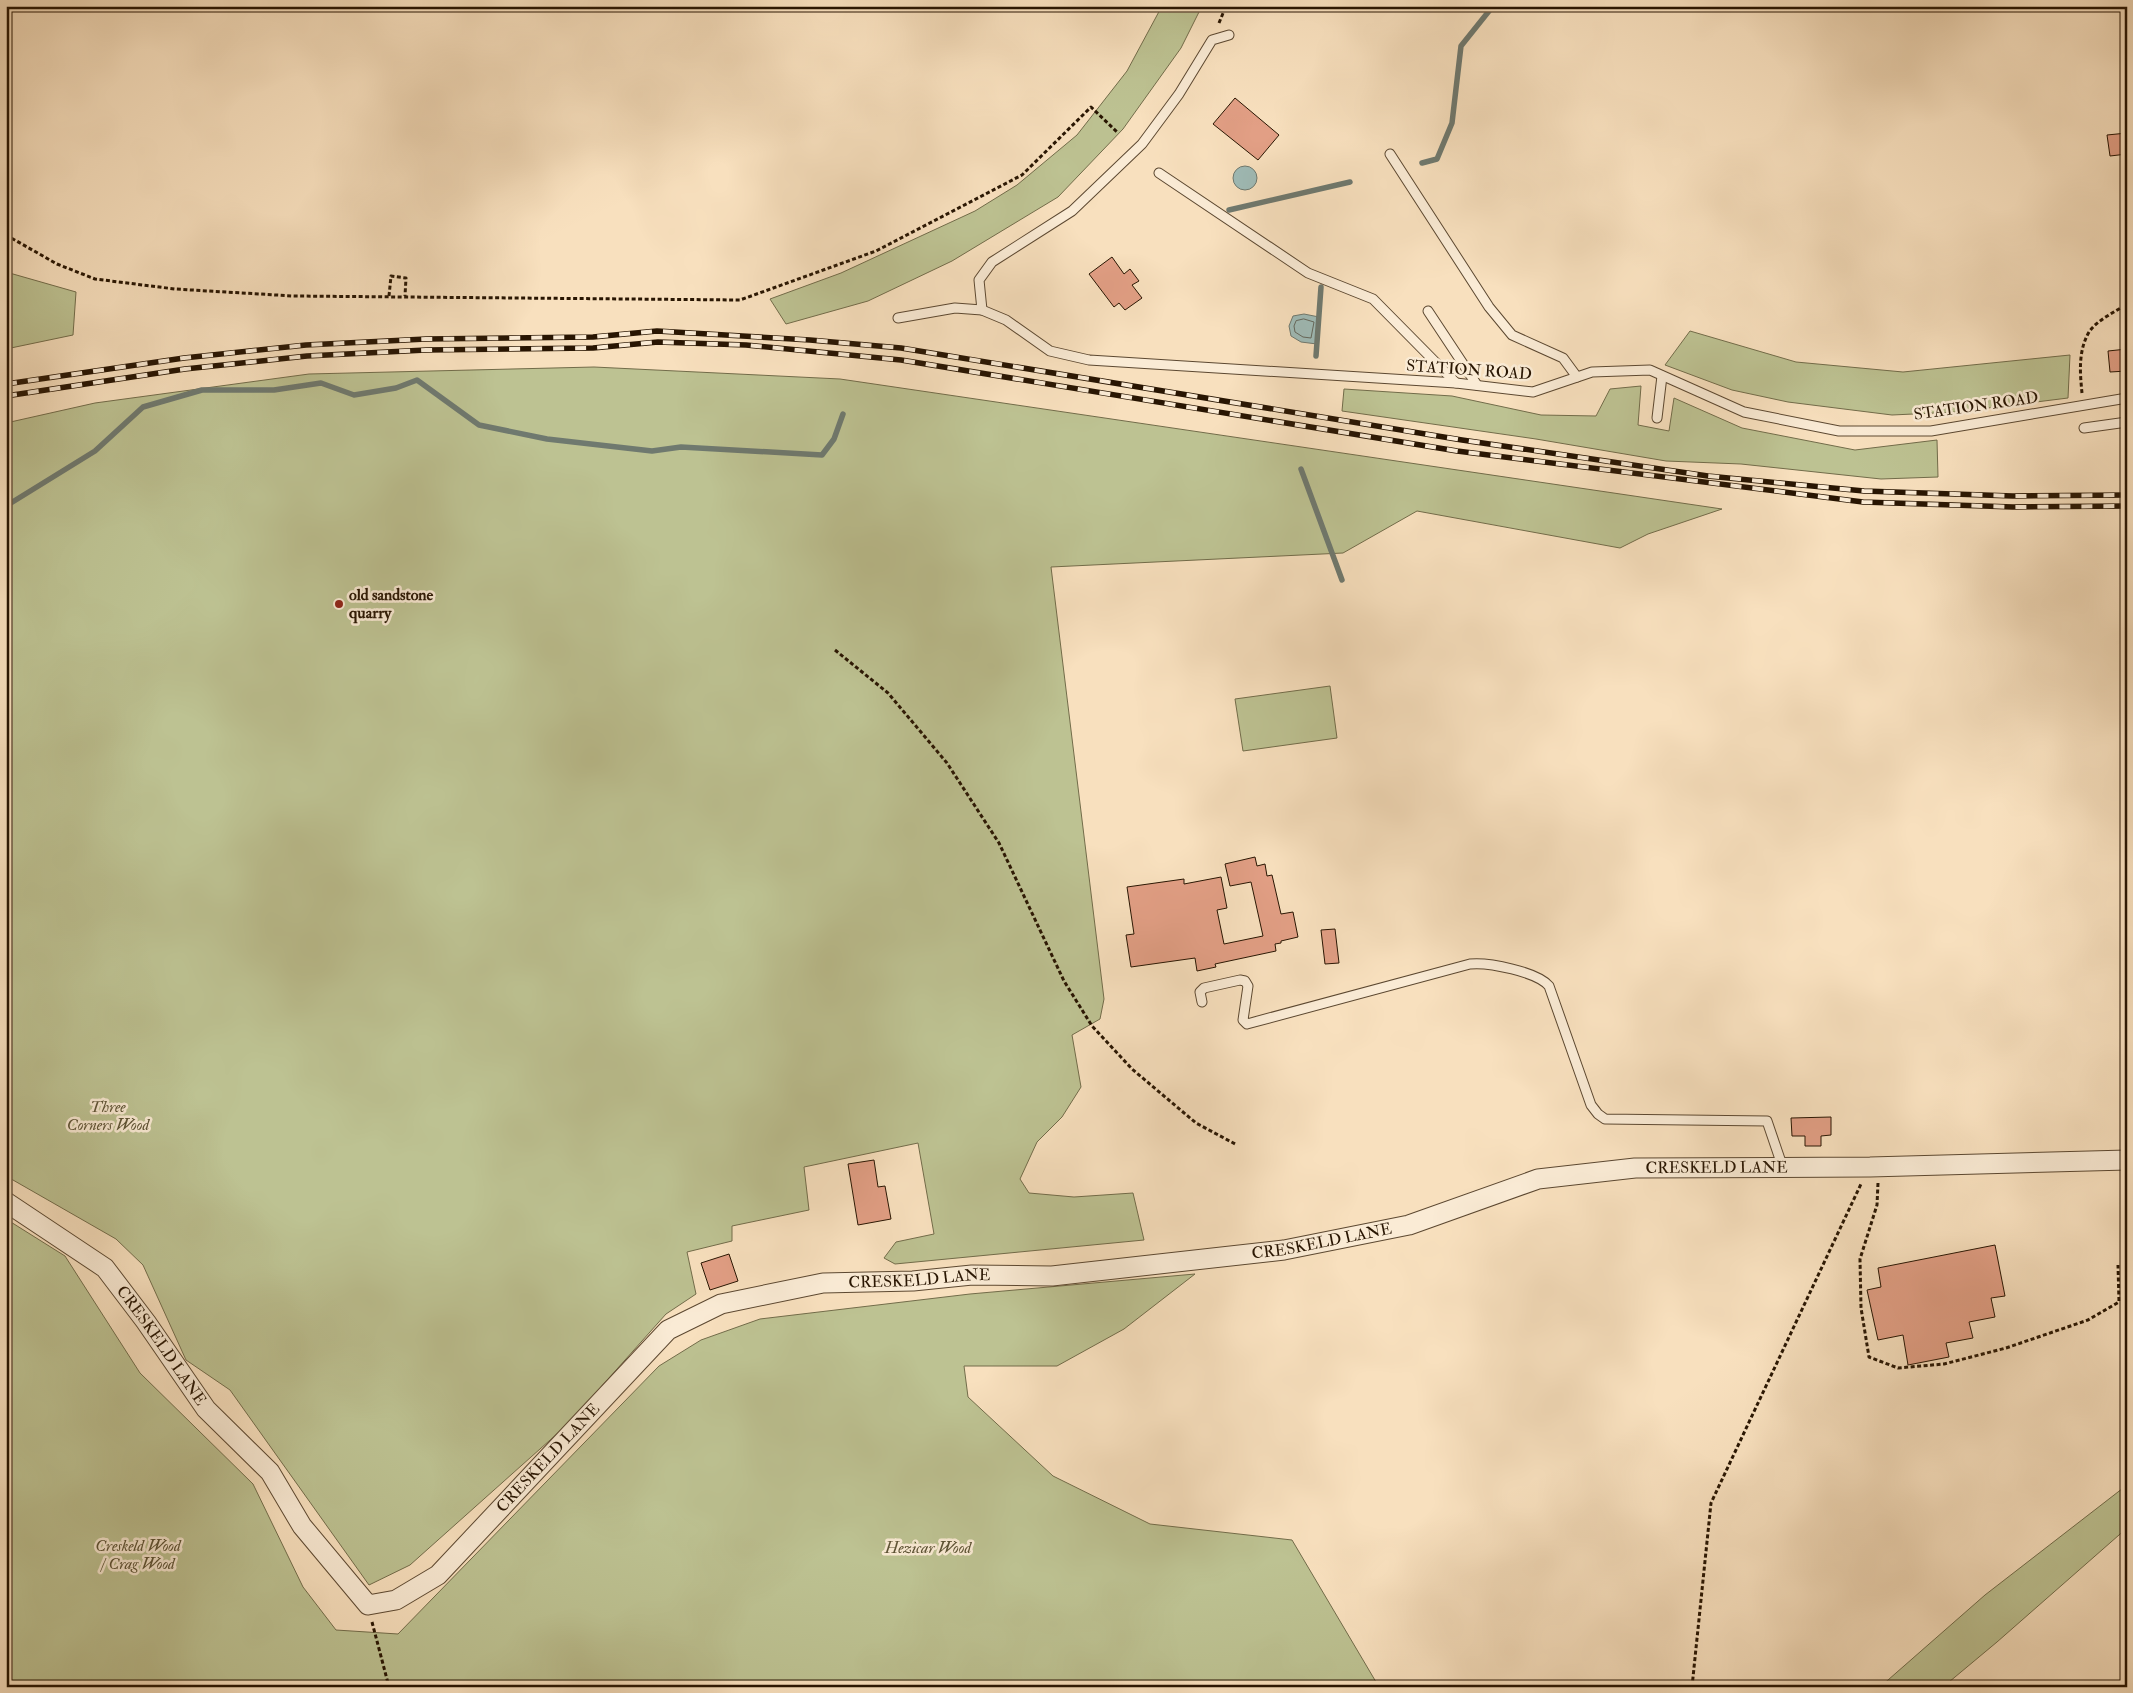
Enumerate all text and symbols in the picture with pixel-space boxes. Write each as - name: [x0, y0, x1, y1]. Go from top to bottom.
- street label: STATION ROAD: [1406, 356, 1532, 384]
- street label: STATION ROAD: [1912, 387, 2040, 425]
- place label: old sandstone quarry: [349, 585, 434, 624]
- marker: old sandstone quarry: [333, 598, 345, 610]
- park label: Three Corners Wood: [67, 1097, 150, 1135]
- street label: CRESKELD LANE: [1645, 1157, 1788, 1178]
- street label: CRESKELD LANE: [1251, 1219, 1394, 1264]
- street label: CRESKELD LANE: [848, 1264, 990, 1292]
- street label: CRESKELD LANE: [112, 1282, 211, 1409]
- street label: CRESKELD LANE: [492, 1399, 604, 1517]
- park label: Creskeld Wood / Crag Wood: [95, 1536, 182, 1574]
- park label: Hezicar Wood: [884, 1538, 972, 1558]

